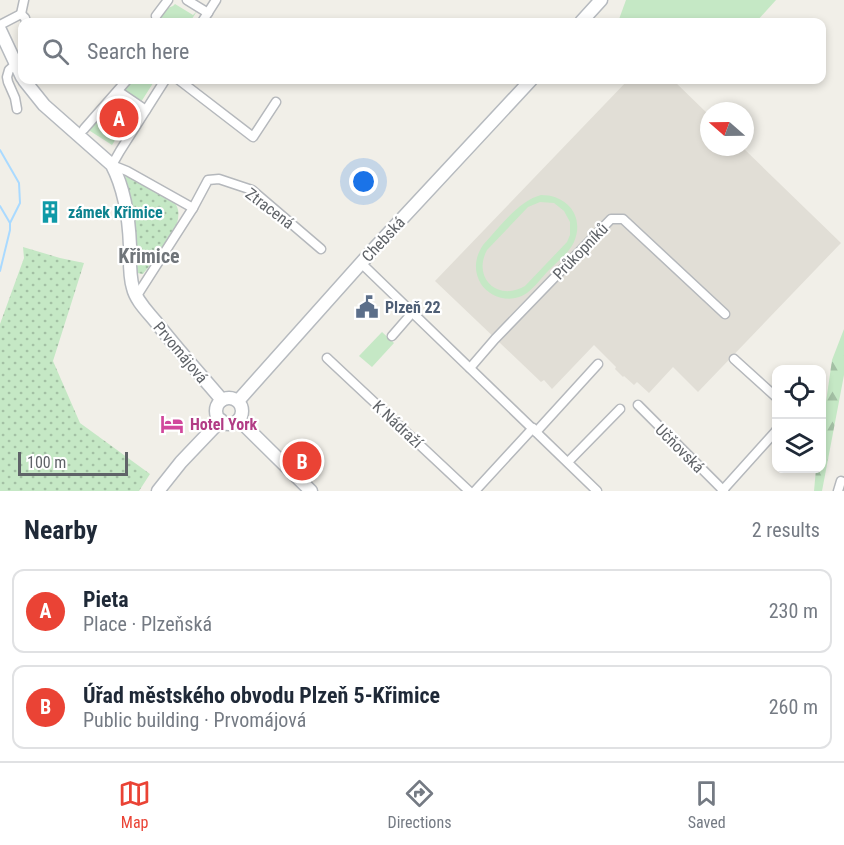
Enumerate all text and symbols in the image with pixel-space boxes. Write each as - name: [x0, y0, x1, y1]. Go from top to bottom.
- search box: [18, 18, 826, 84]
- icon: search: [39, 35, 72, 68]
- text: Search here: [87, 39, 189, 64]
- pin: A: [100, 96, 138, 140]
- north arrow: [700, 102, 754, 156]
- your location: [349, 167, 378, 196]
- street label: Ztracená: [242, 184, 298, 233]
- building icon: zámek Křimice: [37, 199, 63, 225]
- place label: zámek Křimice: [68, 203, 163, 222]
- street label: Chebská: [358, 213, 409, 266]
- street label: Průkopníků: [549, 219, 612, 284]
- district label: Křimice: [118, 244, 180, 268]
- public building icon: Plzeň 22: [354, 294, 380, 320]
- place label: Plzeň 22: [385, 298, 441, 317]
- street label: Prvomájová: [149, 318, 212, 387]
- map controls: [772, 365, 826, 473]
- button: locate: [772, 365, 826, 419]
- street label: K Nádraží: [369, 397, 427, 453]
- hotel icon: Hotel York: [159, 411, 185, 437]
- place label: Hotel York: [190, 415, 257, 434]
- button: layers: [772, 419, 826, 473]
- street label: Učňovská: [651, 420, 708, 477]
- pin: B: [282, 438, 322, 484]
- scale bar: [18, 449, 128, 477]
- text: 100 m: [27, 453, 66, 472]
- text: Nearby: [24, 515, 98, 545]
- text: 2 results: [752, 518, 820, 542]
- text: Pieta: [83, 587, 129, 612]
- text: A: [40, 599, 51, 623]
- text: 230 m: [769, 599, 818, 623]
- text: Place · Plzeňská: [83, 612, 212, 636]
- text: Úřad městského obvodu Plzeň 5-Křimice: [83, 683, 440, 708]
- text: B: [40, 695, 51, 719]
- text: 260 m: [769, 695, 818, 719]
- text: Public building · Prvomájová: [83, 708, 306, 732]
- tab: Map: [118, 777, 151, 832]
- tab: Directions: [388, 777, 451, 832]
- tab: Saved: [688, 777, 726, 832]

